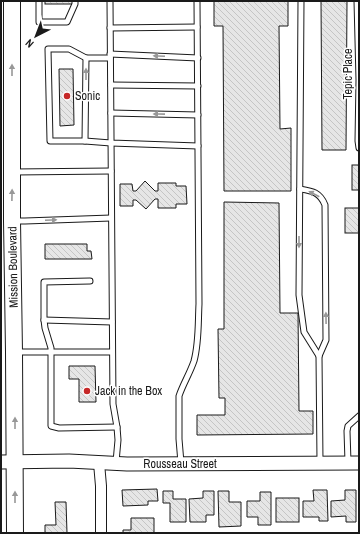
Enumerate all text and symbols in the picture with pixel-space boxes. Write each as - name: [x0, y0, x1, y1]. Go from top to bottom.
- north arrow: [16, 16, 56, 56]
- text: N: [22, 36, 36, 51]
- street label: Tepic Place: [340, 49, 356, 99]
- one-way arrow: [153, 53, 165, 60]
- one-way arrow: [9, 63, 15, 76]
- one-way arrow: [83, 67, 89, 80]
- place label: Sonic: [75, 88, 100, 104]
- marker: Sonic: [62, 91, 72, 101]
- one-way arrow: [152, 111, 165, 117]
- one-way arrow: [9, 188, 15, 201]
- one-way arrow: [308, 190, 320, 197]
- one-way arrow: [45, 217, 58, 223]
- street label: Mission Boulevard: [4, 226, 22, 308]
- one-way arrow: [296, 236, 303, 248]
- one-way arrow: [323, 311, 329, 324]
- place label: Jack in the Box: [95, 383, 162, 399]
- marker: Jack in the Box: [82, 386, 92, 396]
- one-way arrow: [11, 417, 18, 429]
- street label: Rousseau Street: [143, 456, 217, 472]
- one-way arrow: [12, 490, 18, 503]

